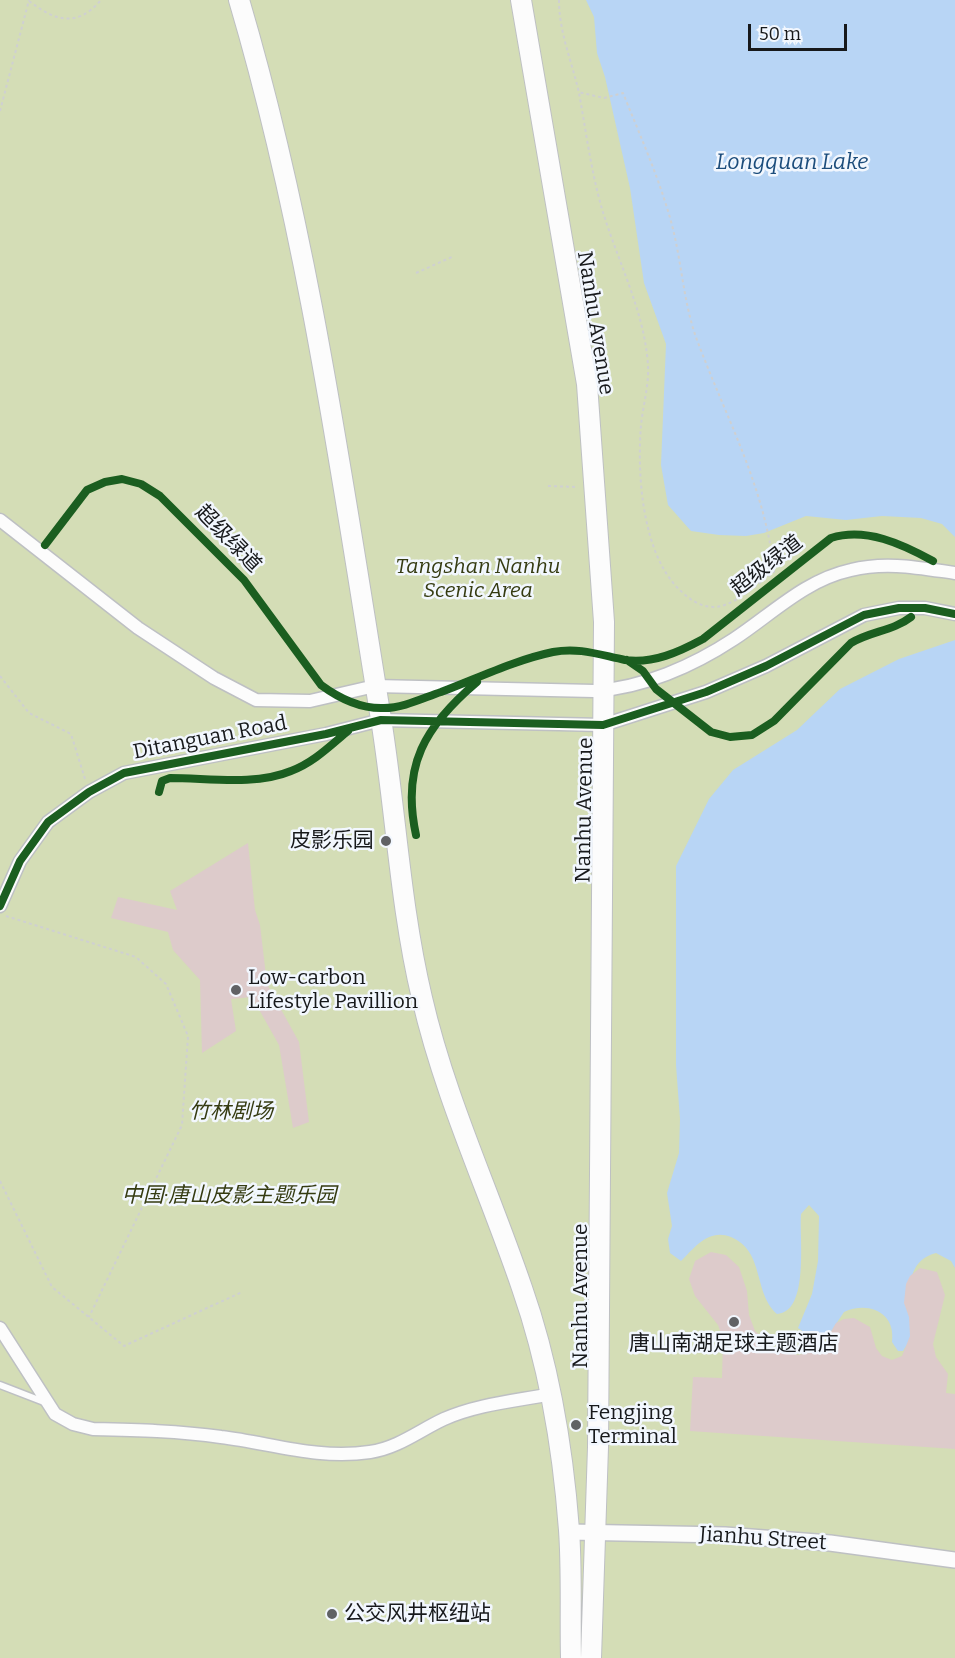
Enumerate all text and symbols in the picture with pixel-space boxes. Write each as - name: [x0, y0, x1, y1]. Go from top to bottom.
- scale bar: [751, 12, 850, 50]
- text: 50 m: [759, 23, 801, 45]
- water label: Longquan Lake: [716, 150, 868, 176]
- street label: Nanhu Avenue: [571, 249, 619, 397]
- street label: 超级绿道: [190, 500, 266, 578]
- street label: 超级绿道: [726, 530, 808, 602]
- park label: Tangshan Nanhu Scenic Area: [395, 554, 561, 604]
- street label: Ditanguan Road: [131, 711, 289, 765]
- street label: Nanhu Avenue: [571, 737, 599, 883]
- place label: 皮影乐园: [290, 828, 374, 854]
- marker: 皮影乐园: [379, 834, 393, 848]
- place label: Low-carbon Lifestyle Pavillion: [248, 965, 418, 1015]
- marker: Low-carbon Lifestyle Pavillion: [229, 983, 243, 997]
- park label: 竹林剧场: [189, 1099, 273, 1125]
- park label: 中国·唐山皮影主题乐园: [122, 1183, 336, 1209]
- street label: Nanhu Avenue: [568, 1223, 594, 1369]
- marker: 唐山南湖足球主题酒店: [727, 1315, 741, 1329]
- place label: 唐山南湖足球主题酒店: [629, 1331, 839, 1357]
- place label: Fengjing Terminal: [588, 1400, 677, 1450]
- marker: Fengjing Terminal: [569, 1418, 583, 1432]
- street label: Jianhu Street: [699, 1522, 827, 1556]
- place label: 公交风井枢纽站: [344, 1601, 491, 1627]
- marker: 公交风井枢纽站: [325, 1607, 339, 1621]

